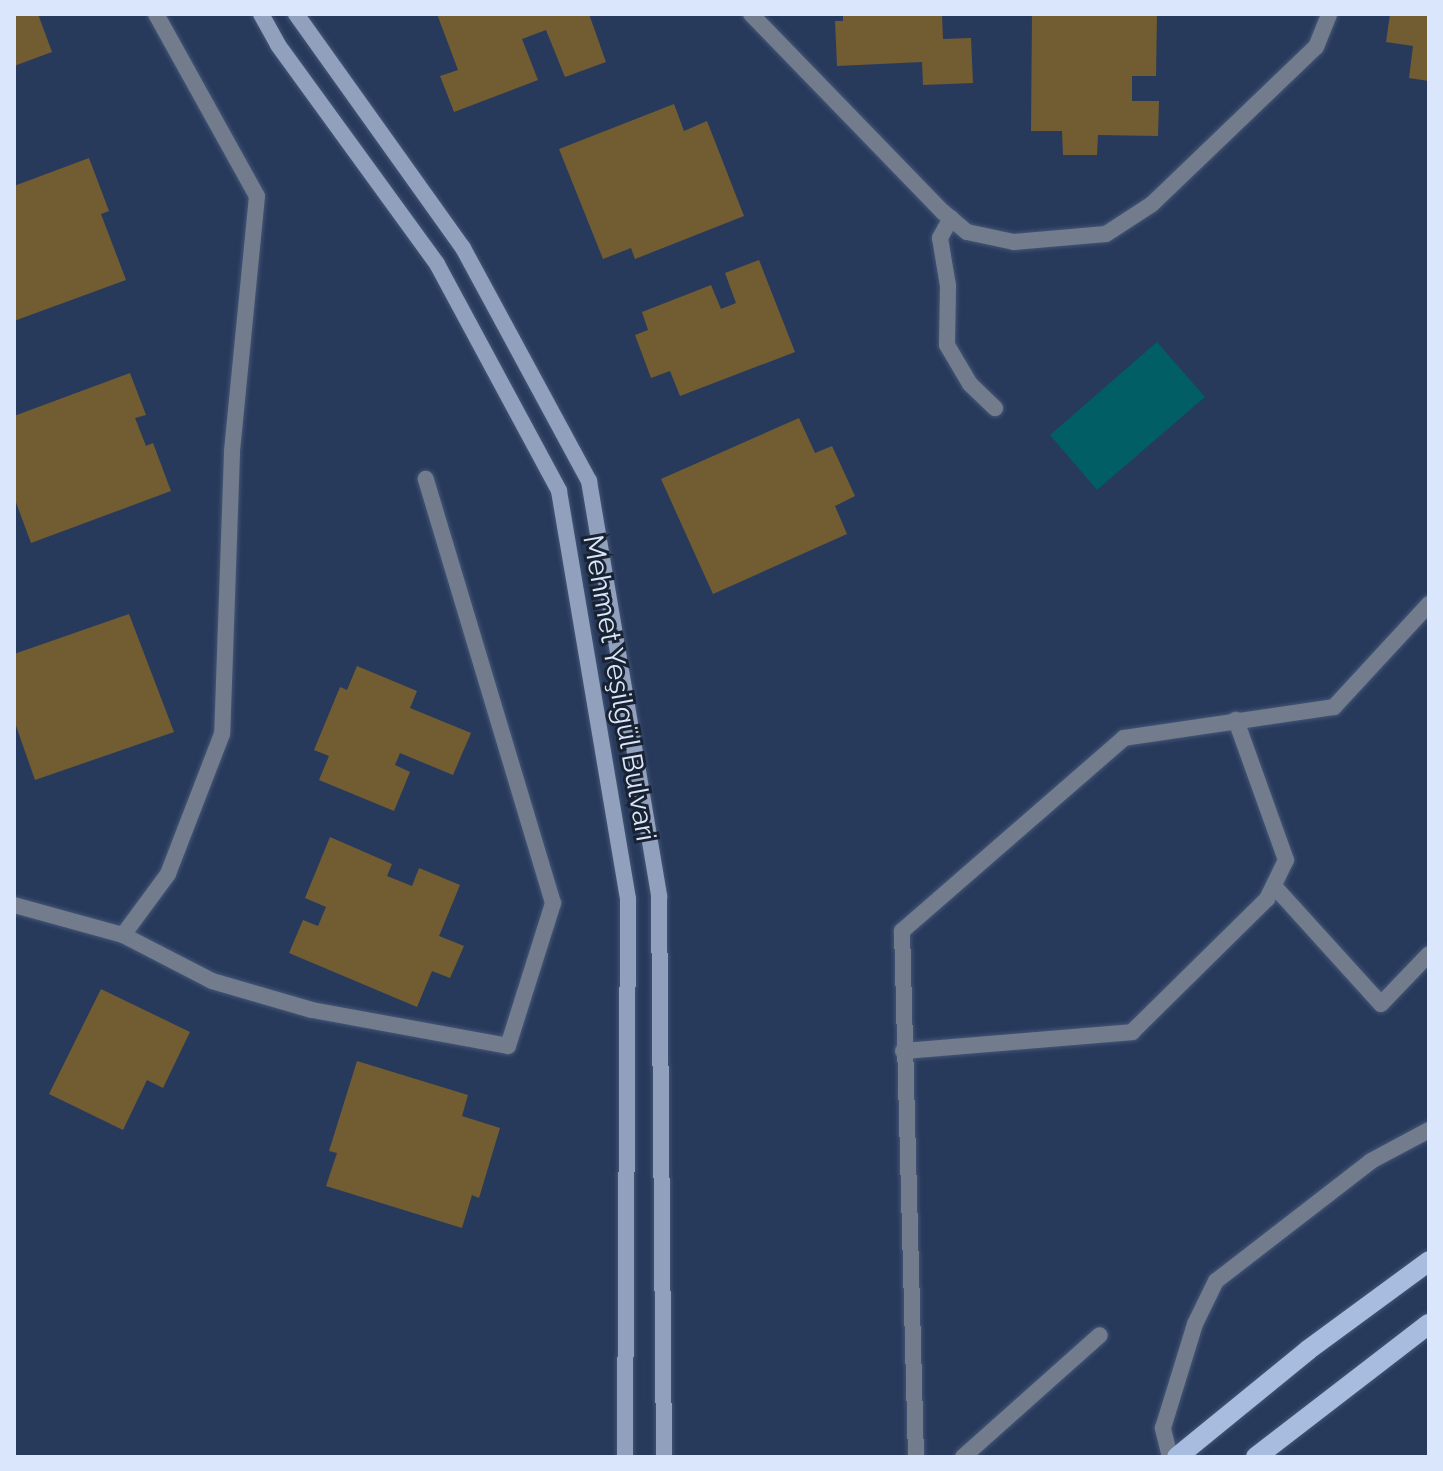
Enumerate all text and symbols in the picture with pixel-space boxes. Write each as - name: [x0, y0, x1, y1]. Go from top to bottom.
- street label: Mehmet Yeşilgül Bulvari: [575, 532, 663, 844]

